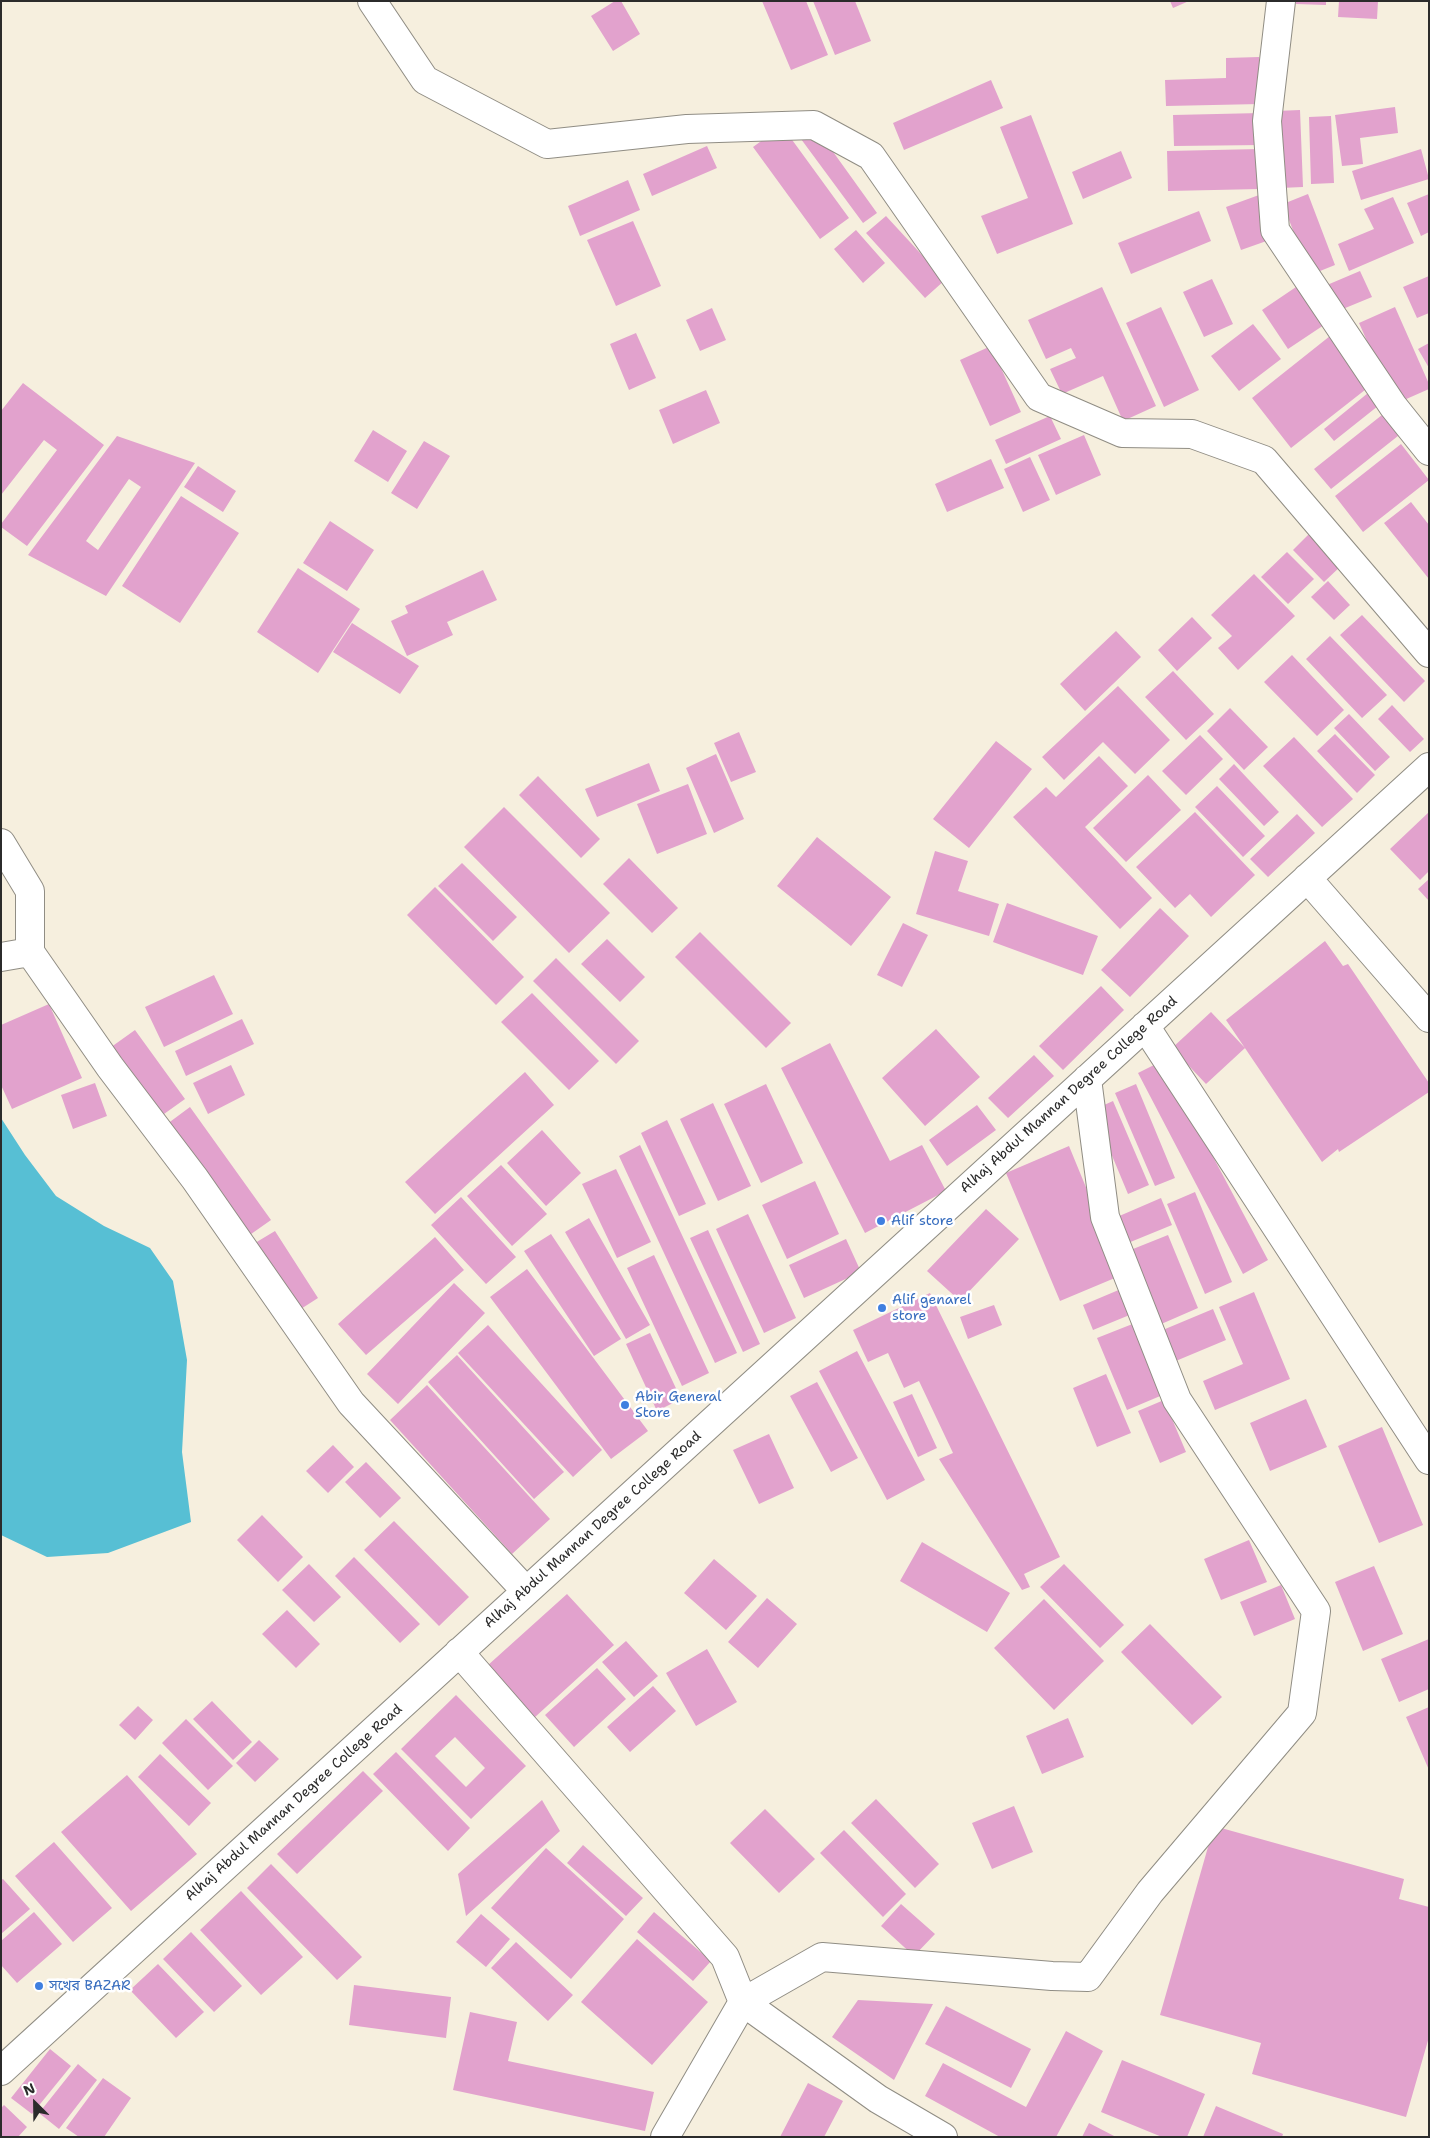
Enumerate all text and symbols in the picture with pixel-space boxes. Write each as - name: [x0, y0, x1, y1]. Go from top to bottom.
- street label: Alhaj Abdul Mannan Degree College Road: [957, 993, 1181, 1197]
- place label: Alif store: [891, 1213, 953, 1229]
- marker: Alif store: [875, 1215, 887, 1227]
- place label: Alif genarel store: [892, 1292, 971, 1324]
- marker: Alif genarel store: [876, 1302, 888, 1314]
- place label: Abir General Store: [635, 1389, 721, 1421]
- marker: Abir General Store: [619, 1399, 631, 1411]
- street label: Alhaj Abdul Mannan Degree College Road: [481, 1428, 705, 1632]
- street label: Alhaj Abdul Mannan Degree College Road: [182, 1701, 406, 1905]
- place label: সখের BAZAR: [49, 1978, 131, 1994]
- marker: সখের BAZAR: [33, 1980, 45, 1992]
- north arrow: [10, 2078, 60, 2128]
- text: N: [21, 2079, 38, 2100]

